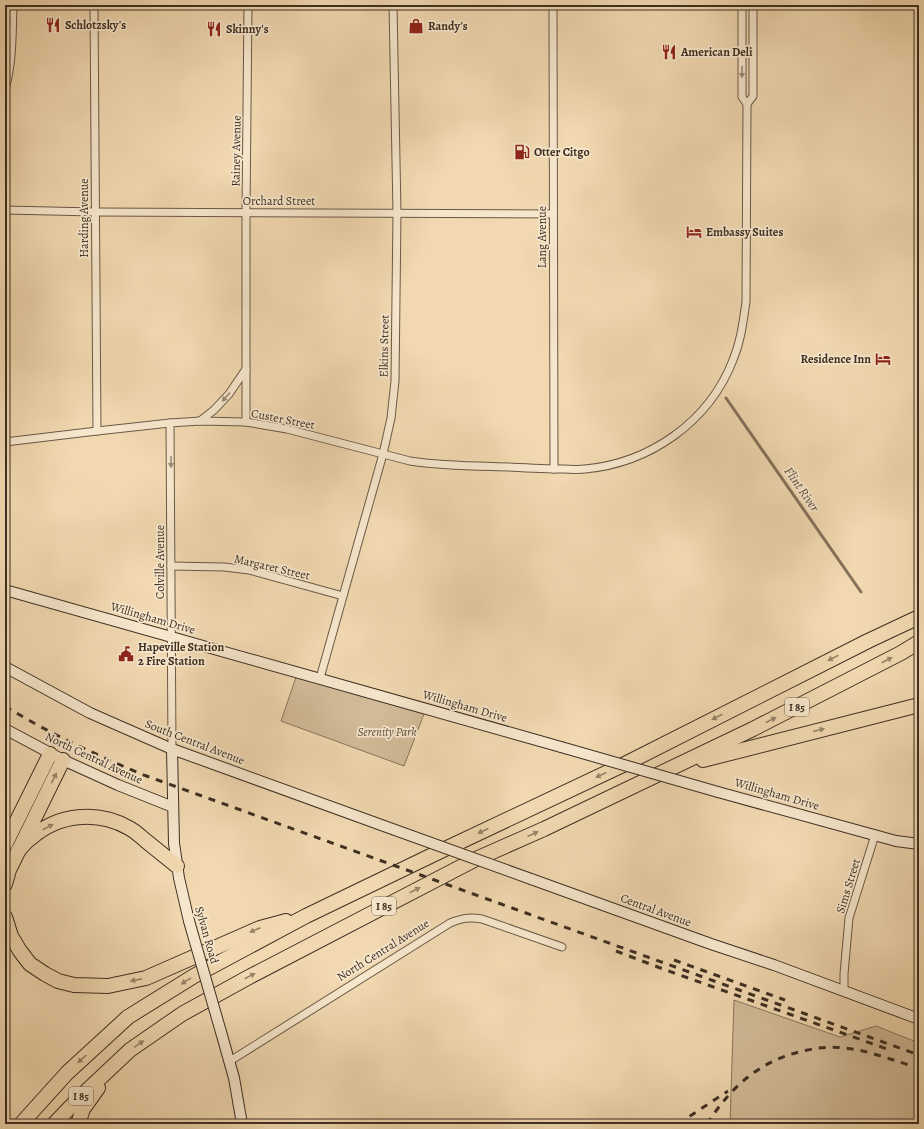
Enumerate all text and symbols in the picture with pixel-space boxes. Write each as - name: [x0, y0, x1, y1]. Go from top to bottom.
- restaurant icon: Schlotzsky's: [44, 16, 62, 34]
- place label: Schlotzsky's: [65, 17, 126, 33]
- shop icon: Randy's: [407, 17, 425, 35]
- place label: Randy's: [428, 18, 468, 34]
- restaurant icon: Skinny's: [205, 20, 223, 38]
- place label: Skinny's: [226, 21, 269, 37]
- restaurant icon: American Deli: [660, 43, 678, 61]
- place label: American Deli: [680, 44, 753, 60]
- one-way arrow: [739, 66, 745, 79]
- street label: Rainey Avenue: [227, 115, 245, 187]
- fuel station icon: Otter Citgo: [513, 143, 531, 161]
- place label: Otter Citgo: [534, 144, 590, 160]
- street label: Harding Avenue: [76, 178, 92, 258]
- street label: Orchard Street: [243, 193, 315, 209]
- street label: Lang Avenue: [534, 206, 550, 268]
- hotel icon: Embassy Suites: [685, 223, 703, 241]
- place label: Embassy Suites: [706, 224, 783, 240]
- street label: Elkins Street: [375, 315, 393, 377]
- hotel icon: Residence Inn: [874, 350, 892, 368]
- place label: Residence Inn: [801, 351, 871, 367]
- one-way arrow: [221, 392, 230, 402]
- street label: Custer Street: [250, 405, 316, 433]
- one-way arrow: [168, 456, 174, 469]
- water label: Flint River: [780, 463, 824, 515]
- street label: Colville Avenue: [152, 525, 168, 599]
- street label: Margaret Street: [232, 551, 312, 584]
- street label: Willingham Drive: [108, 598, 197, 638]
- place label: Hapeville Station 2 Fire Station: [138, 639, 225, 669]
- public building icon: Hapeville Station 2 Fire Station: [117, 645, 135, 663]
- one-way arrow: [828, 655, 839, 662]
- one-way arrow: [881, 657, 892, 664]
- street label: Willingham Drive: [420, 686, 509, 726]
- road number: I 85: [785, 698, 809, 716]
- one-way arrow: [712, 714, 723, 720]
- street label: South Central Avenue: [143, 716, 247, 768]
- one-way arrow: [765, 717, 777, 723]
- park label: Serenity Park: [357, 724, 417, 740]
- one-way arrow: [814, 727, 826, 733]
- street label: North Central Avenue: [43, 728, 145, 788]
- one-way arrow: [595, 772, 607, 778]
- one-way arrow: [51, 773, 57, 784]
- street label: Willingham Drive: [732, 774, 821, 814]
- one-way arrow: [42, 823, 54, 830]
- one-way arrow: [478, 828, 489, 834]
- one-way arrow: [527, 831, 539, 837]
- street label: Sims Street: [832, 857, 864, 915]
- one-way arrow: [410, 887, 421, 893]
- street label: Central Avenue: [618, 890, 694, 930]
- road number: I 85: [372, 897, 396, 915]
- street label: Sylvan Road: [191, 904, 223, 966]
- street label: North Central Avenue: [334, 915, 432, 985]
- one-way arrow: [250, 927, 261, 933]
- one-way arrow: [244, 973, 256, 979]
- one-way arrow: [129, 978, 142, 984]
- one-way arrow: [180, 978, 192, 985]
- one-way arrow: [134, 1040, 145, 1048]
- one-way arrow: [77, 1054, 87, 1064]
- road number: I 85: [69, 1087, 93, 1105]

